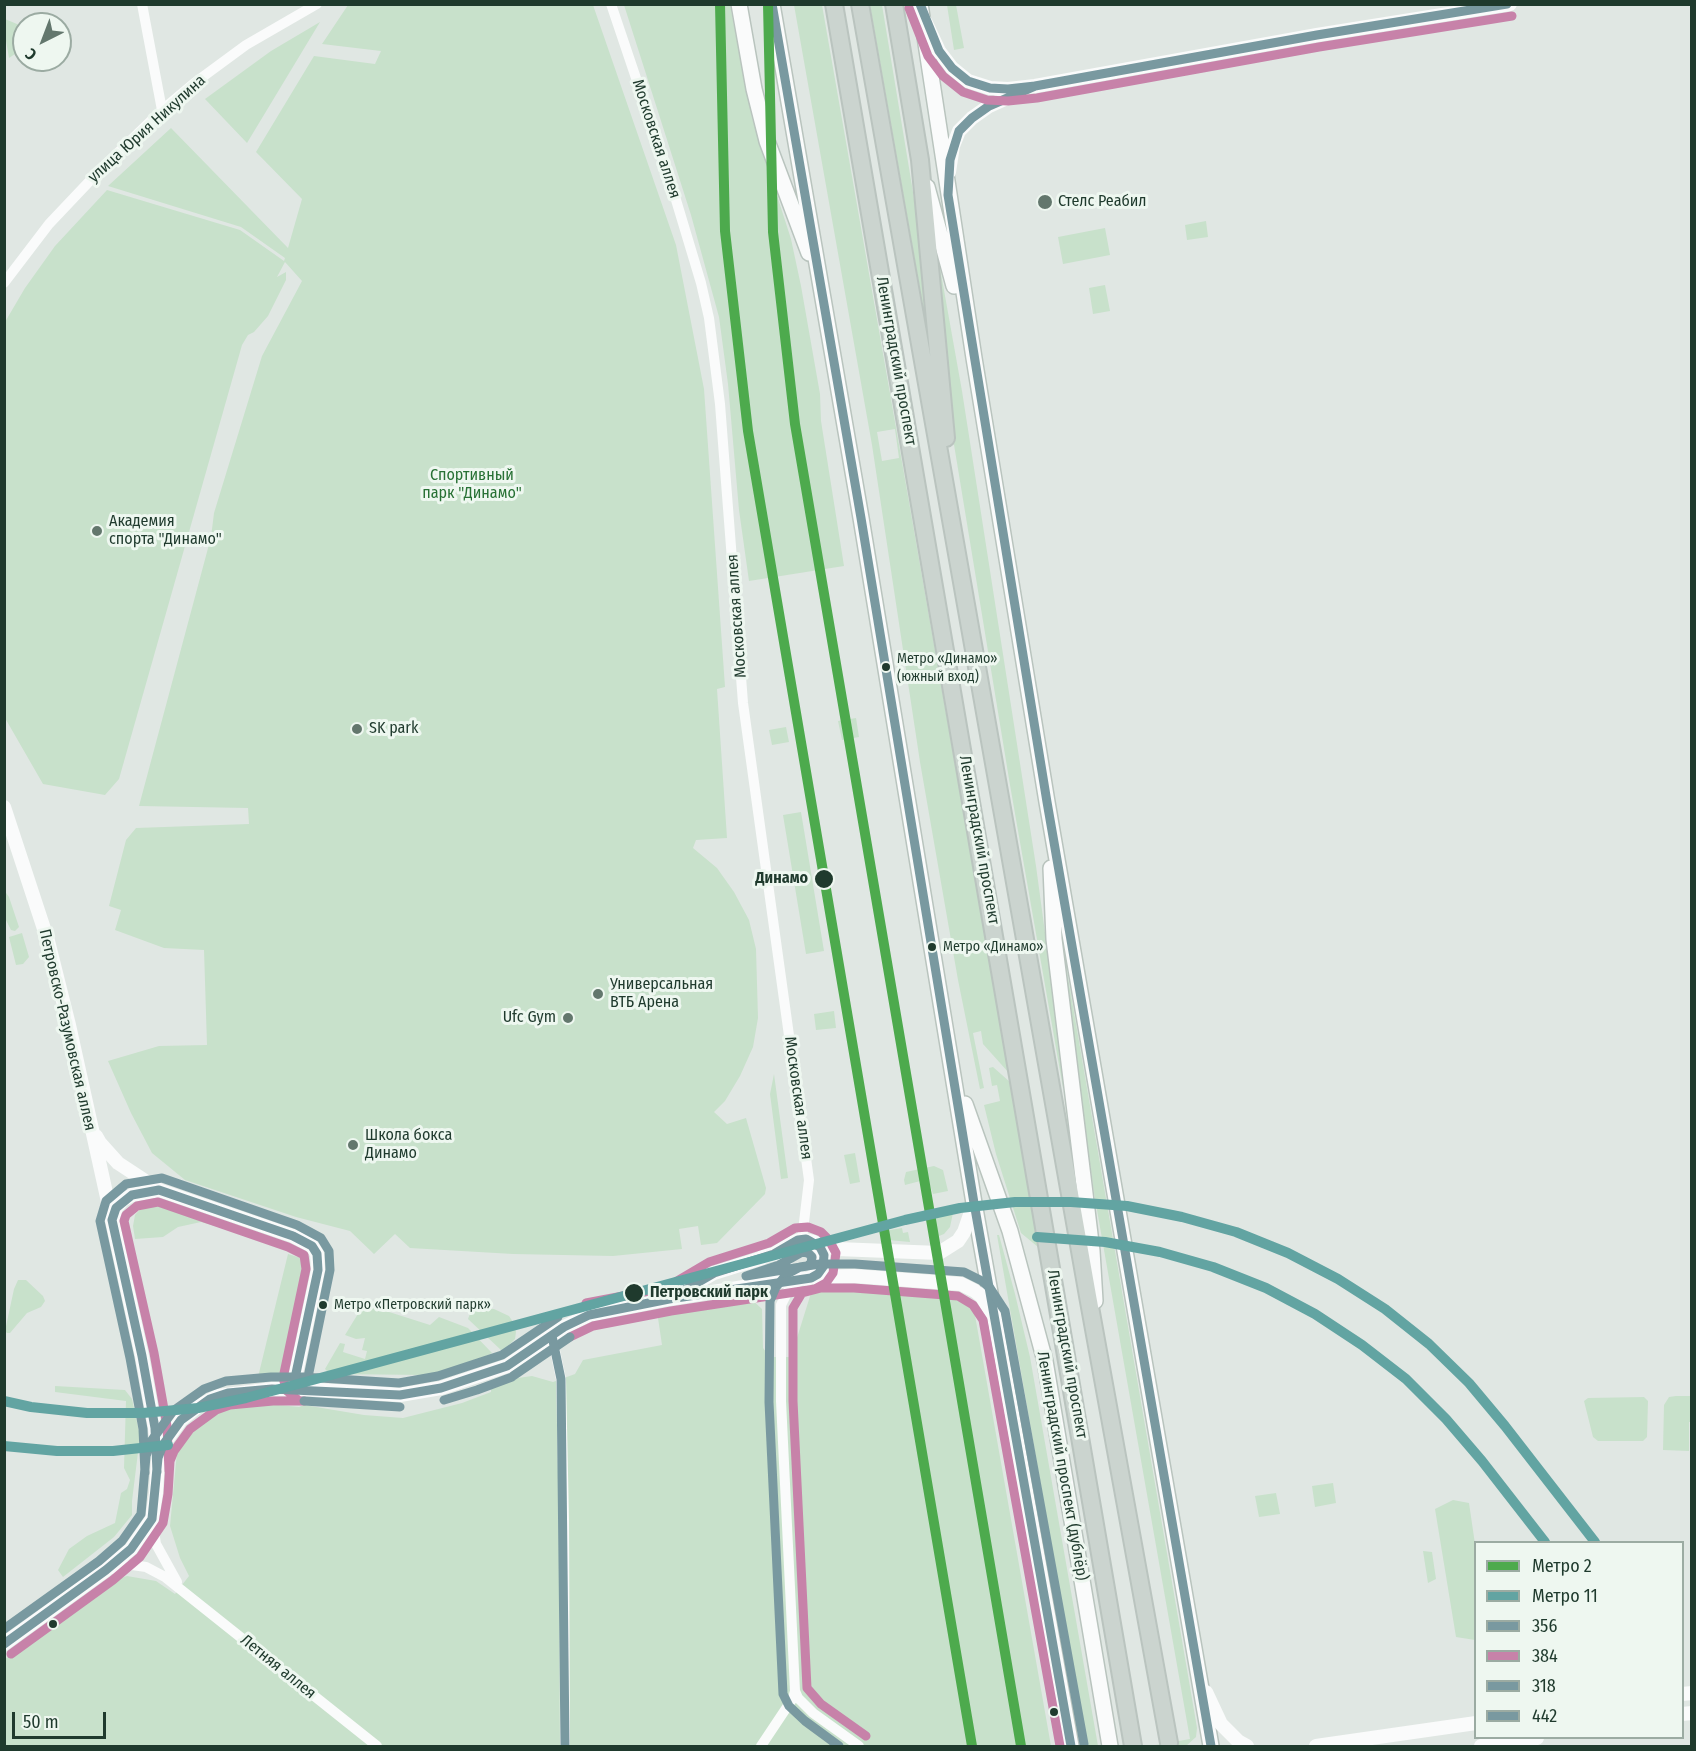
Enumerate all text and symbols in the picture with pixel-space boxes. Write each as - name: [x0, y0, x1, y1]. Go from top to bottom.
- north arrow: [12, 12, 72, 72]
- text: С: [21, 44, 40, 64]
- street label: улица Юрия Никулина: [84, 71, 210, 187]
- street label: Московская аллея: [628, 77, 684, 201]
- place label: Стелс Реабил: [1058, 192, 1147, 212]
- marker: Стелс Реабил: [1036, 193, 1054, 211]
- street label: Ленинградский проспект: [872, 275, 920, 447]
- park label: Спортивный парк "Динамо": [422, 466, 522, 504]
- place label: Академия спорта "Динамо": [109, 512, 222, 550]
- marker: Академия спорта "Динамо": [90, 524, 104, 538]
- street label: Московская аллея: [723, 553, 751, 679]
- place label: Метро «Динамо» (южный вход): [897, 651, 998, 684]
- marker: Метро «Динамо» (южный вход): [880, 661, 892, 673]
- place label: SK park: [369, 719, 418, 739]
- marker: SK park: [350, 722, 364, 736]
- street label: Ленинградский проспект: [955, 754, 1003, 926]
- marker: Динамо: [813, 868, 835, 890]
- place label: Динамо: [755, 869, 808, 889]
- street label: Петровско-Разумовская аллея: [34, 927, 100, 1133]
- place label: Метро «Динамо»: [943, 939, 1044, 955]
- marker: Метро «Динамо»: [926, 941, 938, 953]
- place label: Универсальная ВТБ Арена: [610, 975, 713, 1013]
- marker: Универсальная ВТБ Арена: [591, 987, 605, 1001]
- place label: Ufc Gym: [503, 1008, 556, 1028]
- marker: Ufc Gym: [561, 1011, 575, 1025]
- street label: Московская аллея: [780, 1035, 816, 1161]
- place label: Школа бокса Динамо: [365, 1126, 452, 1164]
- marker: Школа бокса Динамо: [346, 1138, 360, 1152]
- street label: Ленинградский проспект: [1043, 1268, 1091, 1440]
- marker: Петровский парк: [623, 1282, 645, 1304]
- place label: Петровский парк: [650, 1283, 768, 1303]
- place label: Метро «Петровский парк»: [334, 1297, 491, 1313]
- marker: Метро «Петровский парк»: [317, 1299, 329, 1311]
- street label: Ленинградский проспект (дублёр): [1032, 1350, 1092, 1582]
- legend: [1474, 1541, 1684, 1739]
- text: Метро 2: [1532, 1555, 1592, 1577]
- text: Метро 11: [1532, 1585, 1598, 1607]
- text: 356: [1532, 1615, 1557, 1637]
- unlabelled marker: [47, 1618, 59, 1630]
- street label: Летняя аллея: [236, 1631, 320, 1703]
- text: 384: [1532, 1645, 1558, 1667]
- text: 318: [1532, 1675, 1556, 1697]
- scale bar: [15, 1700, 110, 1738]
- text: 442: [1532, 1705, 1557, 1727]
- unlabelled marker: [1048, 1706, 1060, 1718]
- text: 50 m: [23, 1711, 59, 1733]

